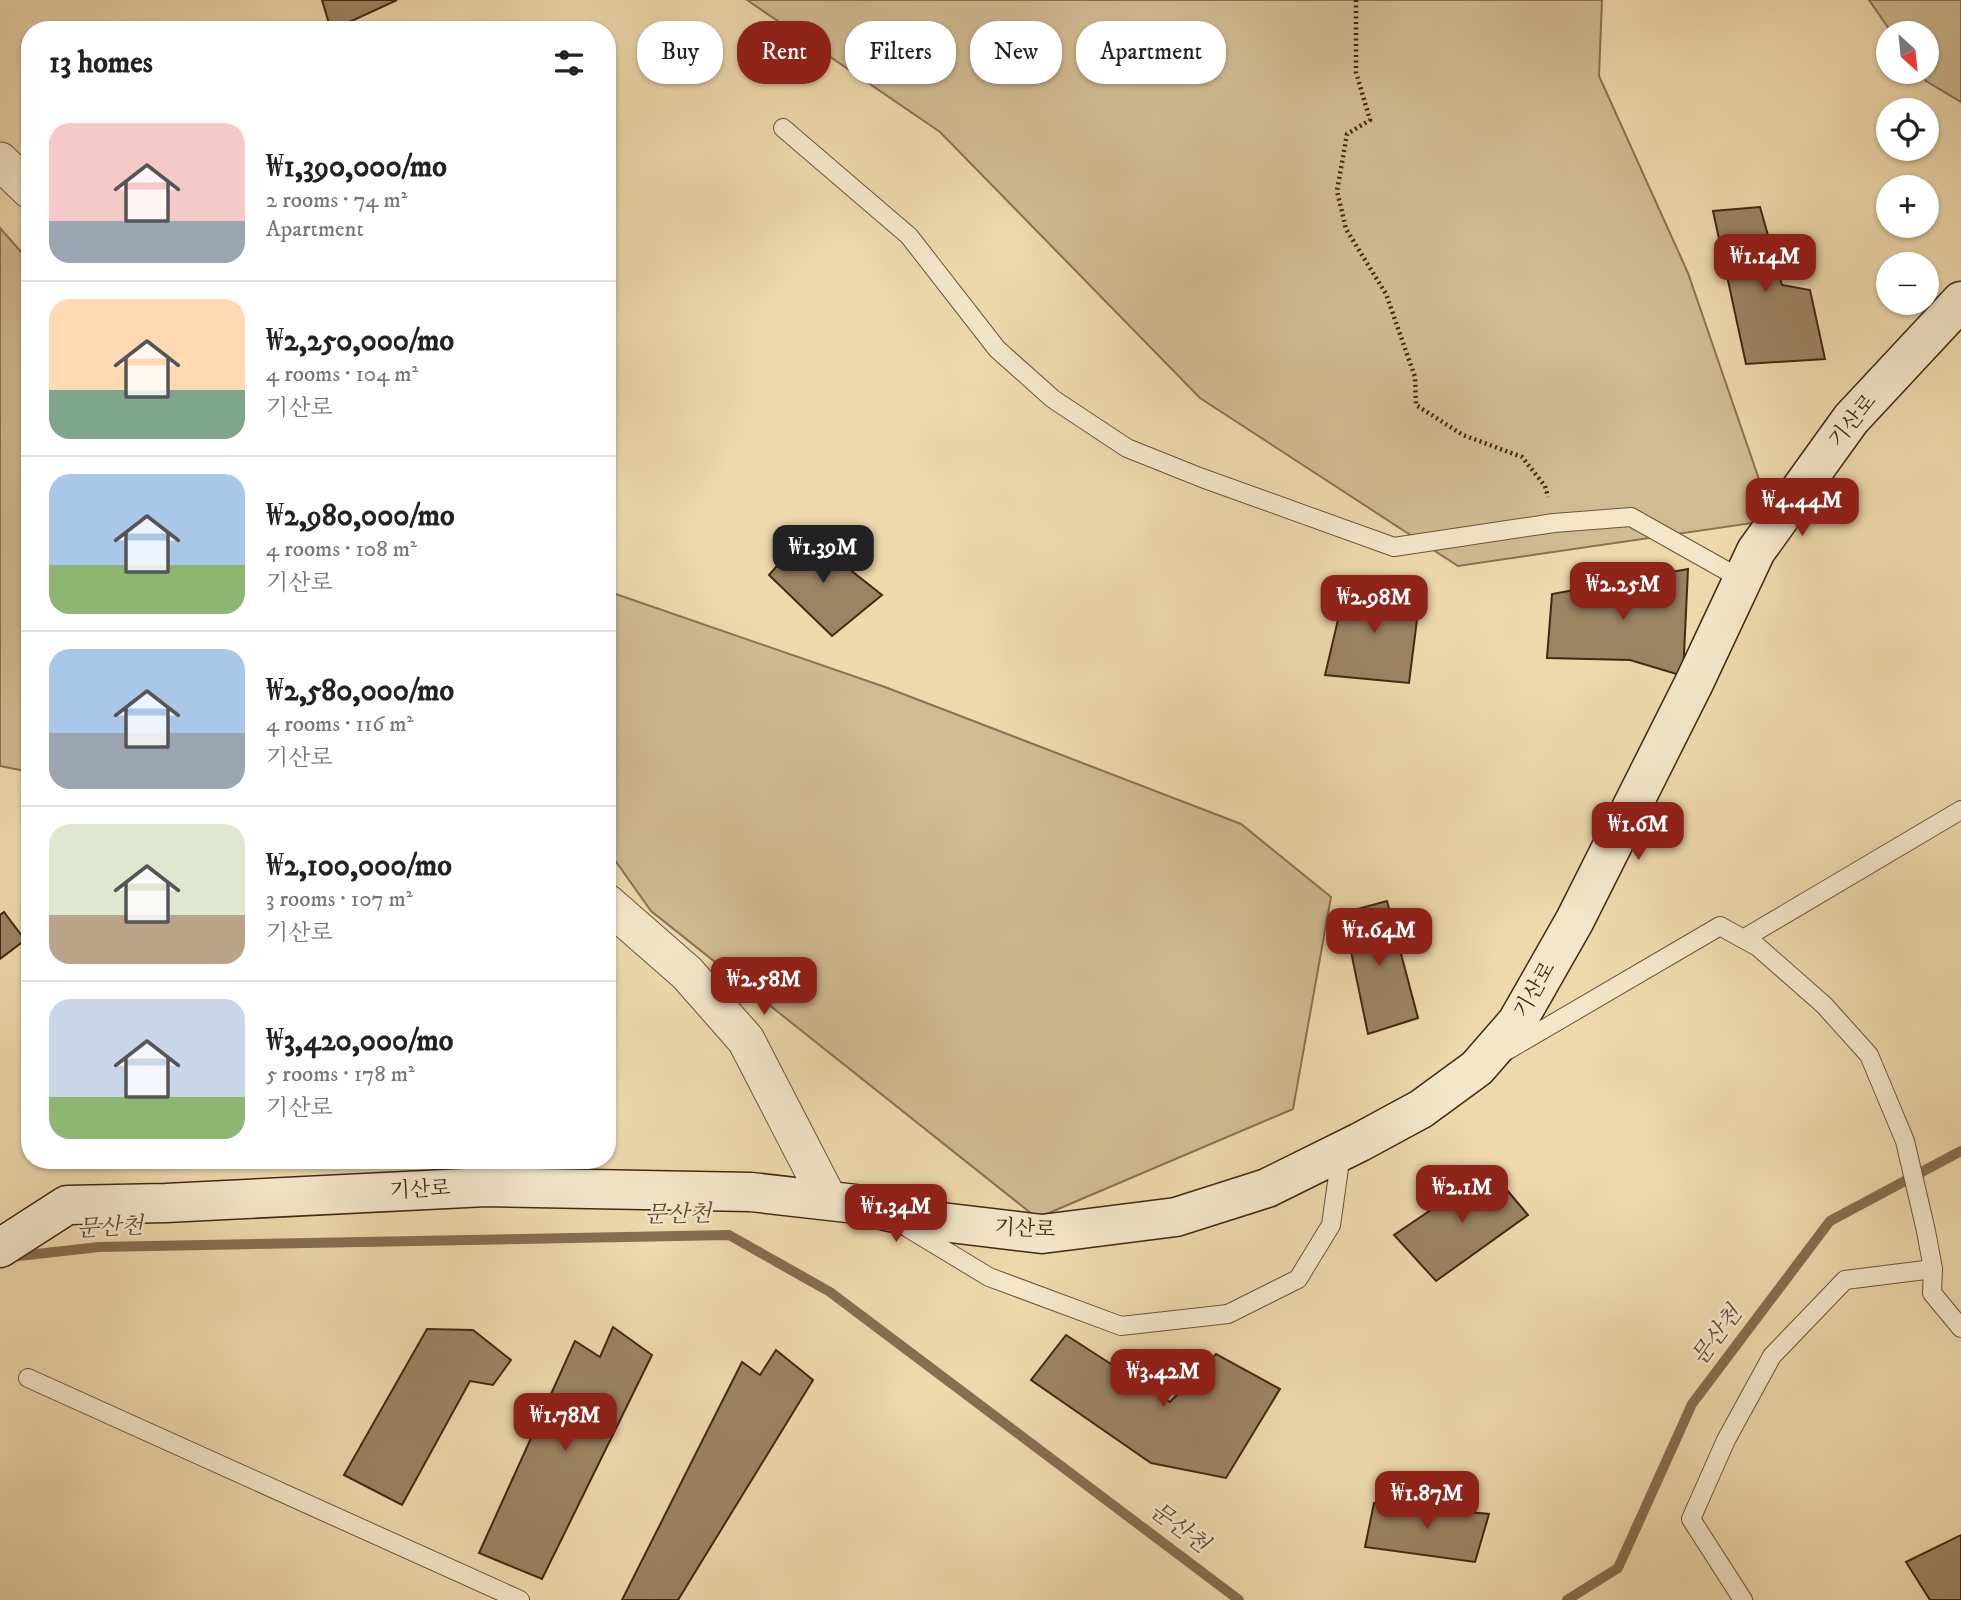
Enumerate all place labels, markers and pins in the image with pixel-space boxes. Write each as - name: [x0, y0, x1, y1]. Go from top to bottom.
- pin: ₩1.14M: [1708, 234, 1822, 294]
- pin: ₩4.44M: [1745, 478, 1859, 538]
- pin: ₩1.39M: [766, 526, 880, 585]
- pin: ₩2.25M: [1566, 562, 1680, 622]
- pin: ₩2.98M: [1317, 576, 1431, 635]
- pin: ₩1.6M: [1589, 802, 1687, 862]
- pin: ₩1.64M: [1322, 908, 1436, 968]
- pin: ₩2.58M: [707, 958, 821, 1017]
- pin: ₩2.1M: [1413, 1166, 1511, 1225]
- pin: ₩1.34M: [839, 1184, 953, 1244]
- pin: ₩3.42M: [1106, 1350, 1220, 1409]
- pin: ₩1.78M: [508, 1394, 622, 1453]
- pin: ₩1.87M: [1370, 1472, 1484, 1531]

